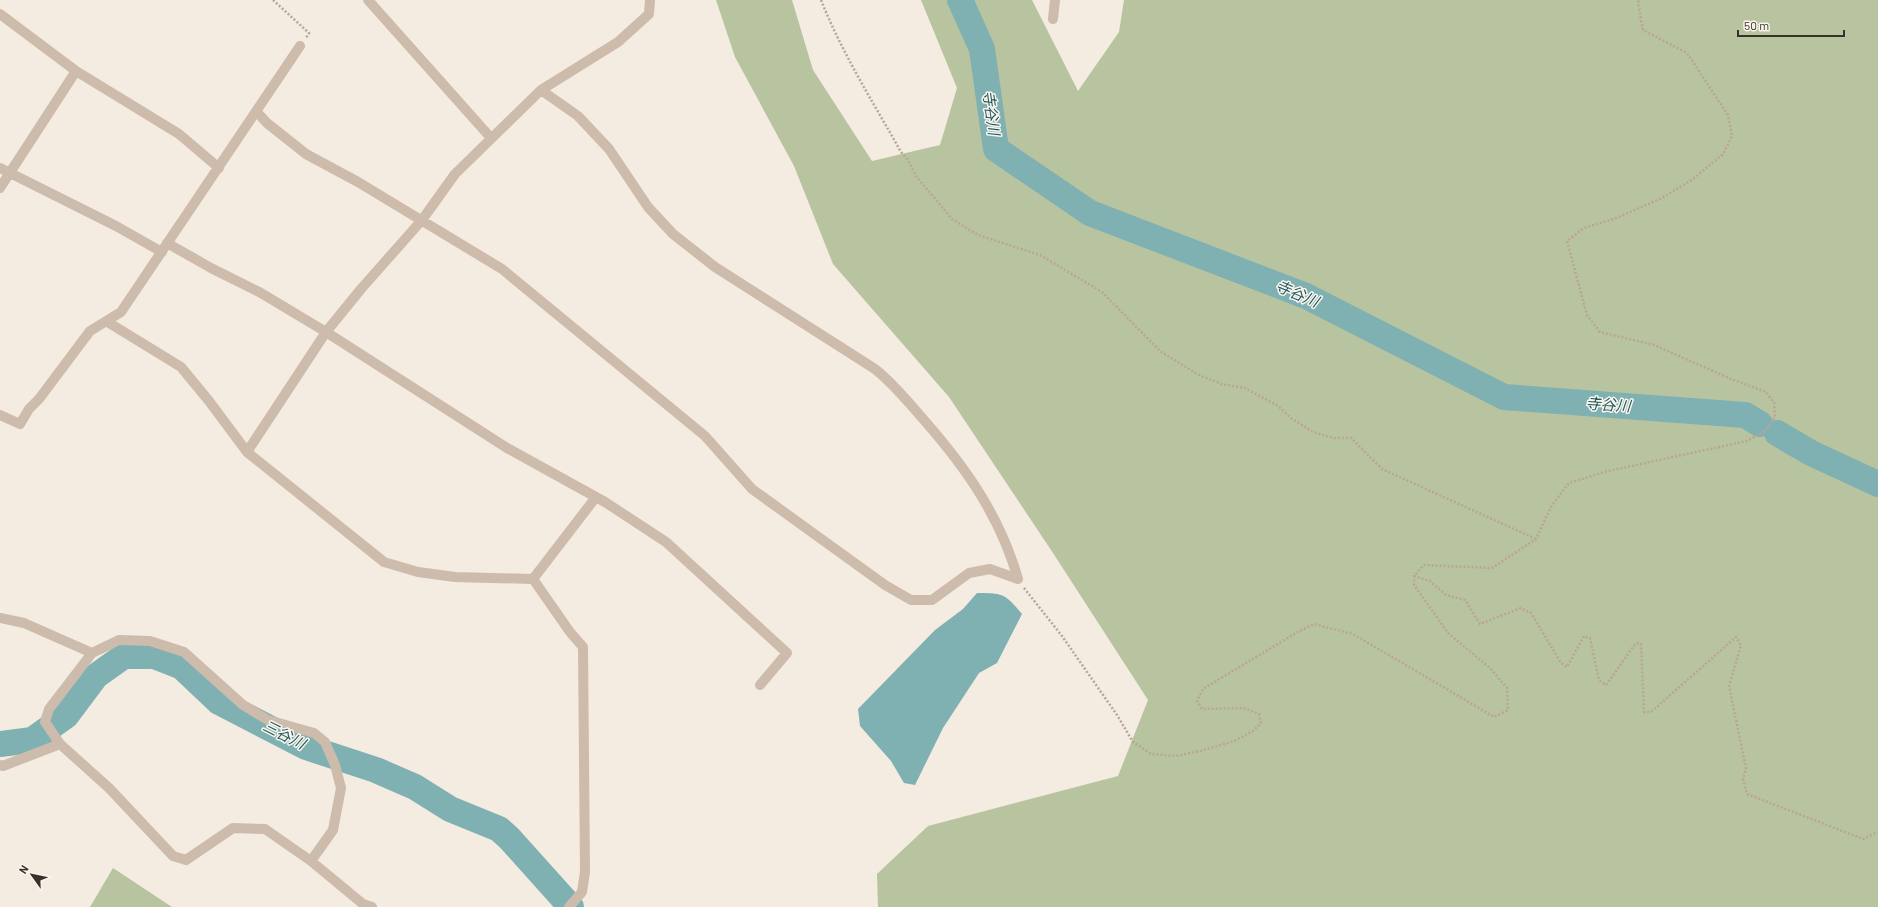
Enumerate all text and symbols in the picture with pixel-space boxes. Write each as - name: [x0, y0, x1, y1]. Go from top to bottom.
- scale bar: [1738, 12, 1844, 38]
- text: 50 m: [1744, 18, 1769, 32]
- water label: 寺谷川: [980, 89, 1004, 138]
- water label: 寺谷川: [1273, 276, 1323, 311]
- water label: 寺谷川: [1585, 393, 1633, 415]
- water label: 三谷川: [260, 716, 310, 753]
- north arrow: [12, 855, 52, 895]
- text: N: [16, 863, 31, 876]

